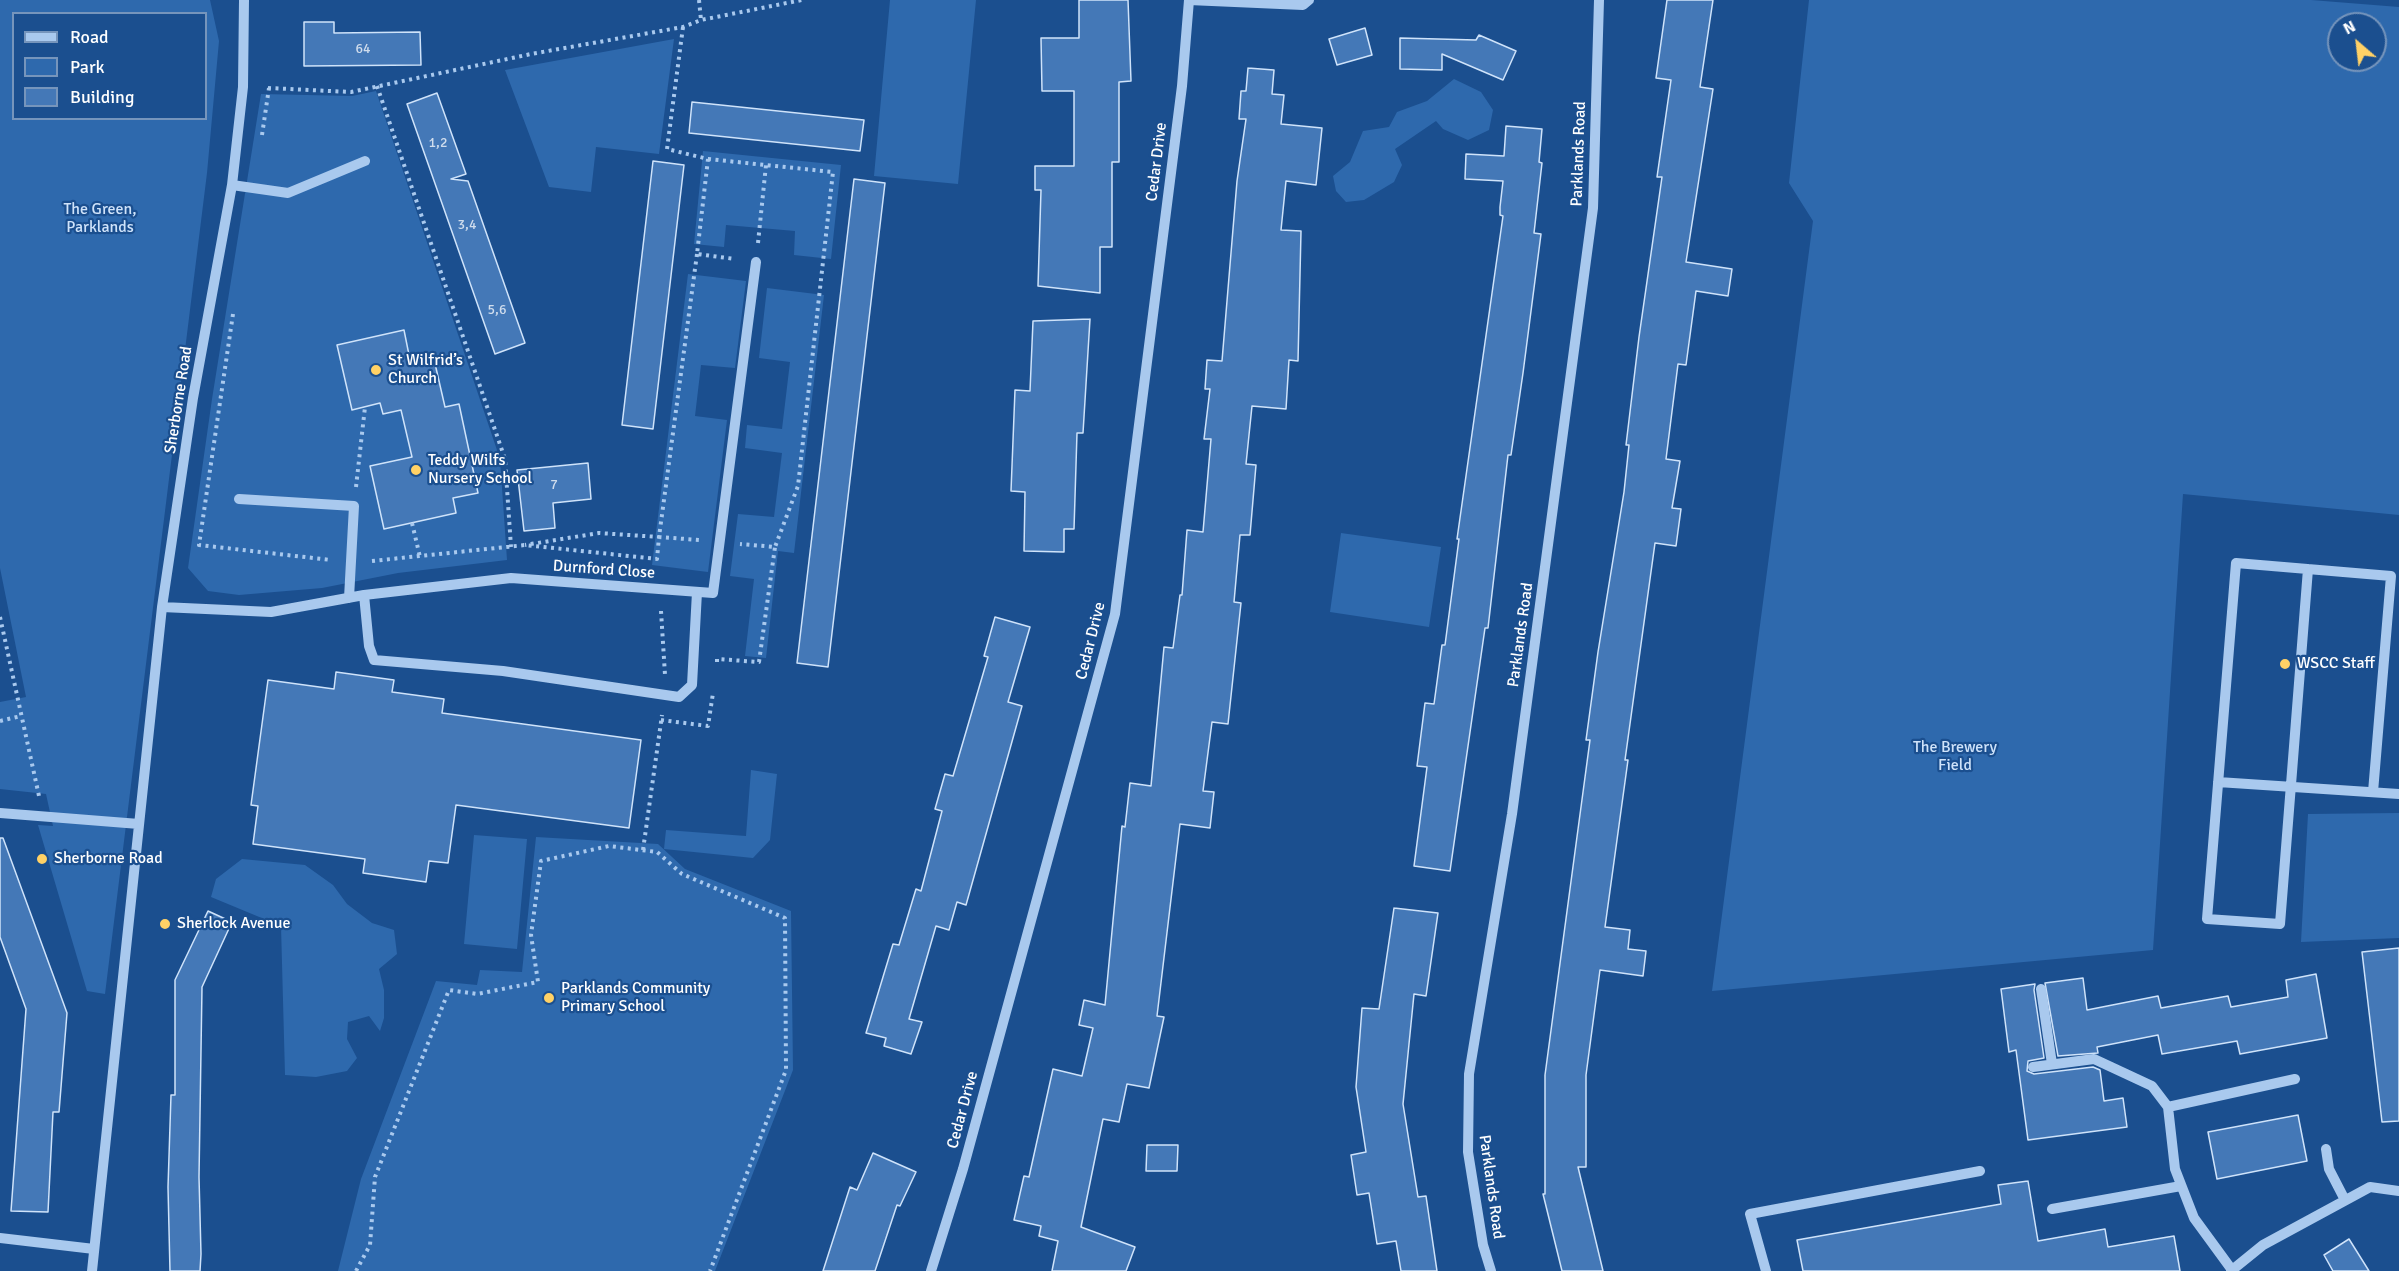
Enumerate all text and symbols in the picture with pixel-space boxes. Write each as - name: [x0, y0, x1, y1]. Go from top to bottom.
- legend: [12, 12, 207, 120]
- north arrow: [2327, 12, 2387, 72]
- text: N: [2340, 16, 2359, 39]
- text: Road: [70, 26, 109, 48]
- house number: 64: [355, 41, 371, 57]
- text: Park: [70, 56, 105, 78]
- text: Building: [70, 86, 134, 108]
- street label: Parklands Road: [1568, 101, 1590, 207]
- street label: Cedar Drive: [1143, 121, 1171, 203]
- house number: 1,2: [429, 135, 447, 151]
- park label: The Green, Parklands: [63, 200, 137, 238]
- house number: 3,4: [458, 217, 476, 233]
- house number: 5,6: [488, 302, 506, 318]
- street label: Sherborne Road: [161, 345, 197, 455]
- place label: St Wilfrid’s Church: [388, 351, 463, 389]
- marker: St Wilfrid’s Church: [369, 363, 383, 377]
- place label: Teddy Wilfs Nursery School: [428, 451, 532, 489]
- marker: Teddy Wilfs Nursery School: [409, 463, 423, 477]
- house number: 7: [550, 477, 558, 493]
- street label: Durnford Close: [552, 557, 656, 583]
- street label: Parklands Road: [1504, 582, 1538, 688]
- street label: Cedar Drive: [1072, 600, 1110, 682]
- place label: WSCC Staff: [2297, 654, 2375, 674]
- marker: WSCC Staff: [2278, 657, 2292, 671]
- park label: The Brewery Field: [1913, 738, 1997, 776]
- place label: Sherborne Road: [54, 849, 163, 869]
- marker: Sherborne Road: [35, 852, 49, 866]
- place label: Sherlock Avenue: [177, 914, 290, 934]
- marker: Sherlock Avenue: [158, 917, 172, 931]
- place label: Parklands Community Primary School: [561, 979, 710, 1017]
- marker: Parklands Community Primary School: [542, 991, 556, 1005]
- street label: Cedar Drive: [943, 1069, 983, 1151]
- street label: Parklands Road: [1474, 1134, 1508, 1240]

